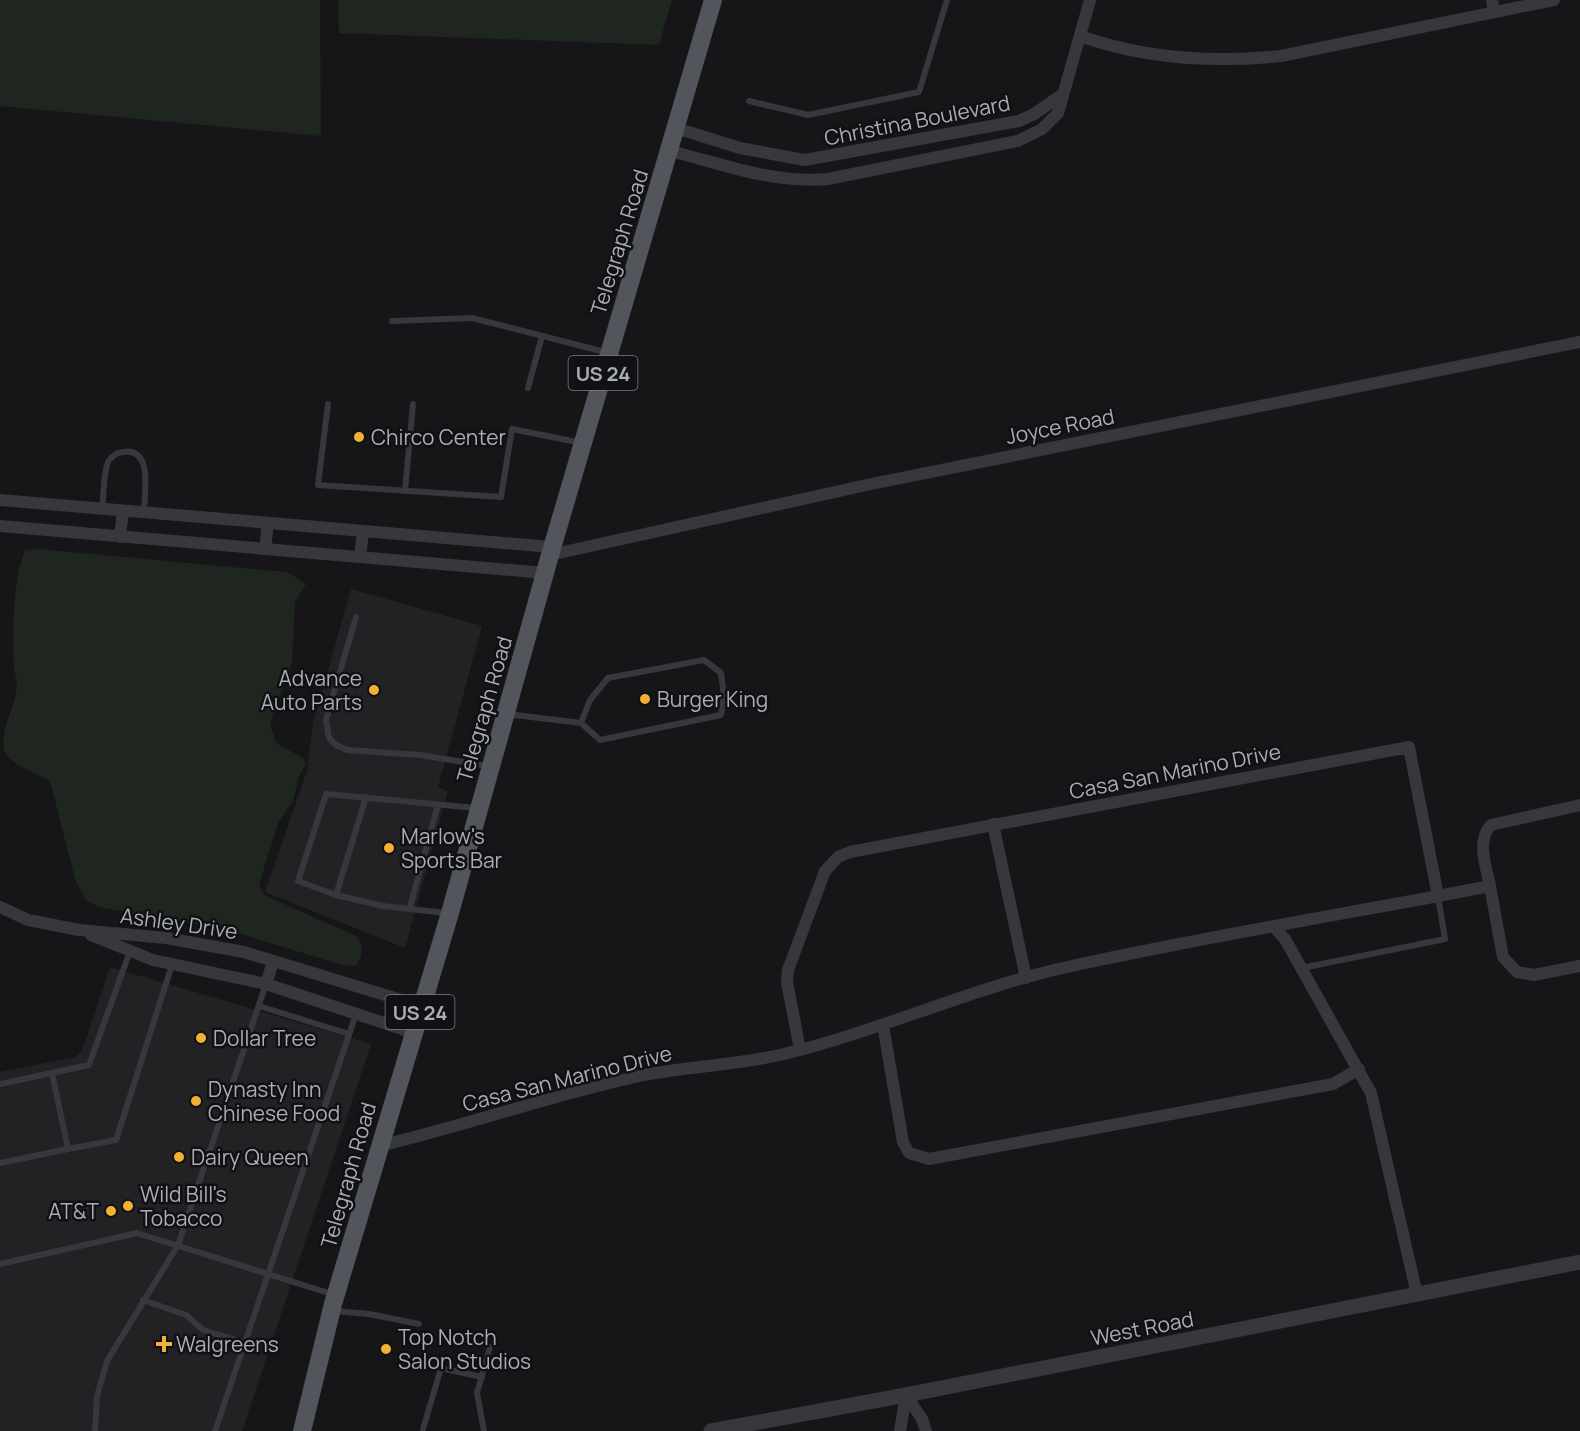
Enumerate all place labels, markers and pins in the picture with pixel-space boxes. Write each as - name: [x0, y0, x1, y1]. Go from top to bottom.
- place label: Chirco Center: [371, 423, 506, 451]
- marker: Chirco Center: [352, 430, 366, 444]
- place label: Advance Auto Parts: [261, 664, 362, 716]
- marker: Advance Auto Parts: [367, 683, 381, 697]
- place label: Burger King: [657, 685, 768, 713]
- marker: Burger King: [638, 692, 652, 706]
- place label: Marlow's Sports Bar: [401, 822, 503, 874]
- marker: Marlow's Sports Bar: [382, 841, 396, 855]
- place label: Dollar Tree: [213, 1024, 316, 1052]
- marker: Dollar Tree: [194, 1031, 208, 1045]
- place label: Dynasty Inn Chinese Food: [208, 1075, 340, 1127]
- marker: Dynasty Inn Chinese Food: [189, 1094, 203, 1108]
- place label: Dairy Queen: [191, 1143, 309, 1171]
- marker: Dairy Queen: [172, 1150, 186, 1164]
- place label: Wild Bill's Tobacco: [140, 1180, 226, 1232]
- place label: AT&T: [48, 1197, 99, 1225]
- marker: Wild Bill's Tobacco: [121, 1199, 135, 1213]
- marker: AT&T: [104, 1204, 118, 1218]
- place label: Top Notch Salon Studios: [398, 1323, 531, 1375]
- place label: Walgreens: [176, 1330, 279, 1358]
- marker: Walgreens: [157, 1337, 171, 1351]
- marker: Top Notch Salon Studios: [379, 1342, 393, 1356]

